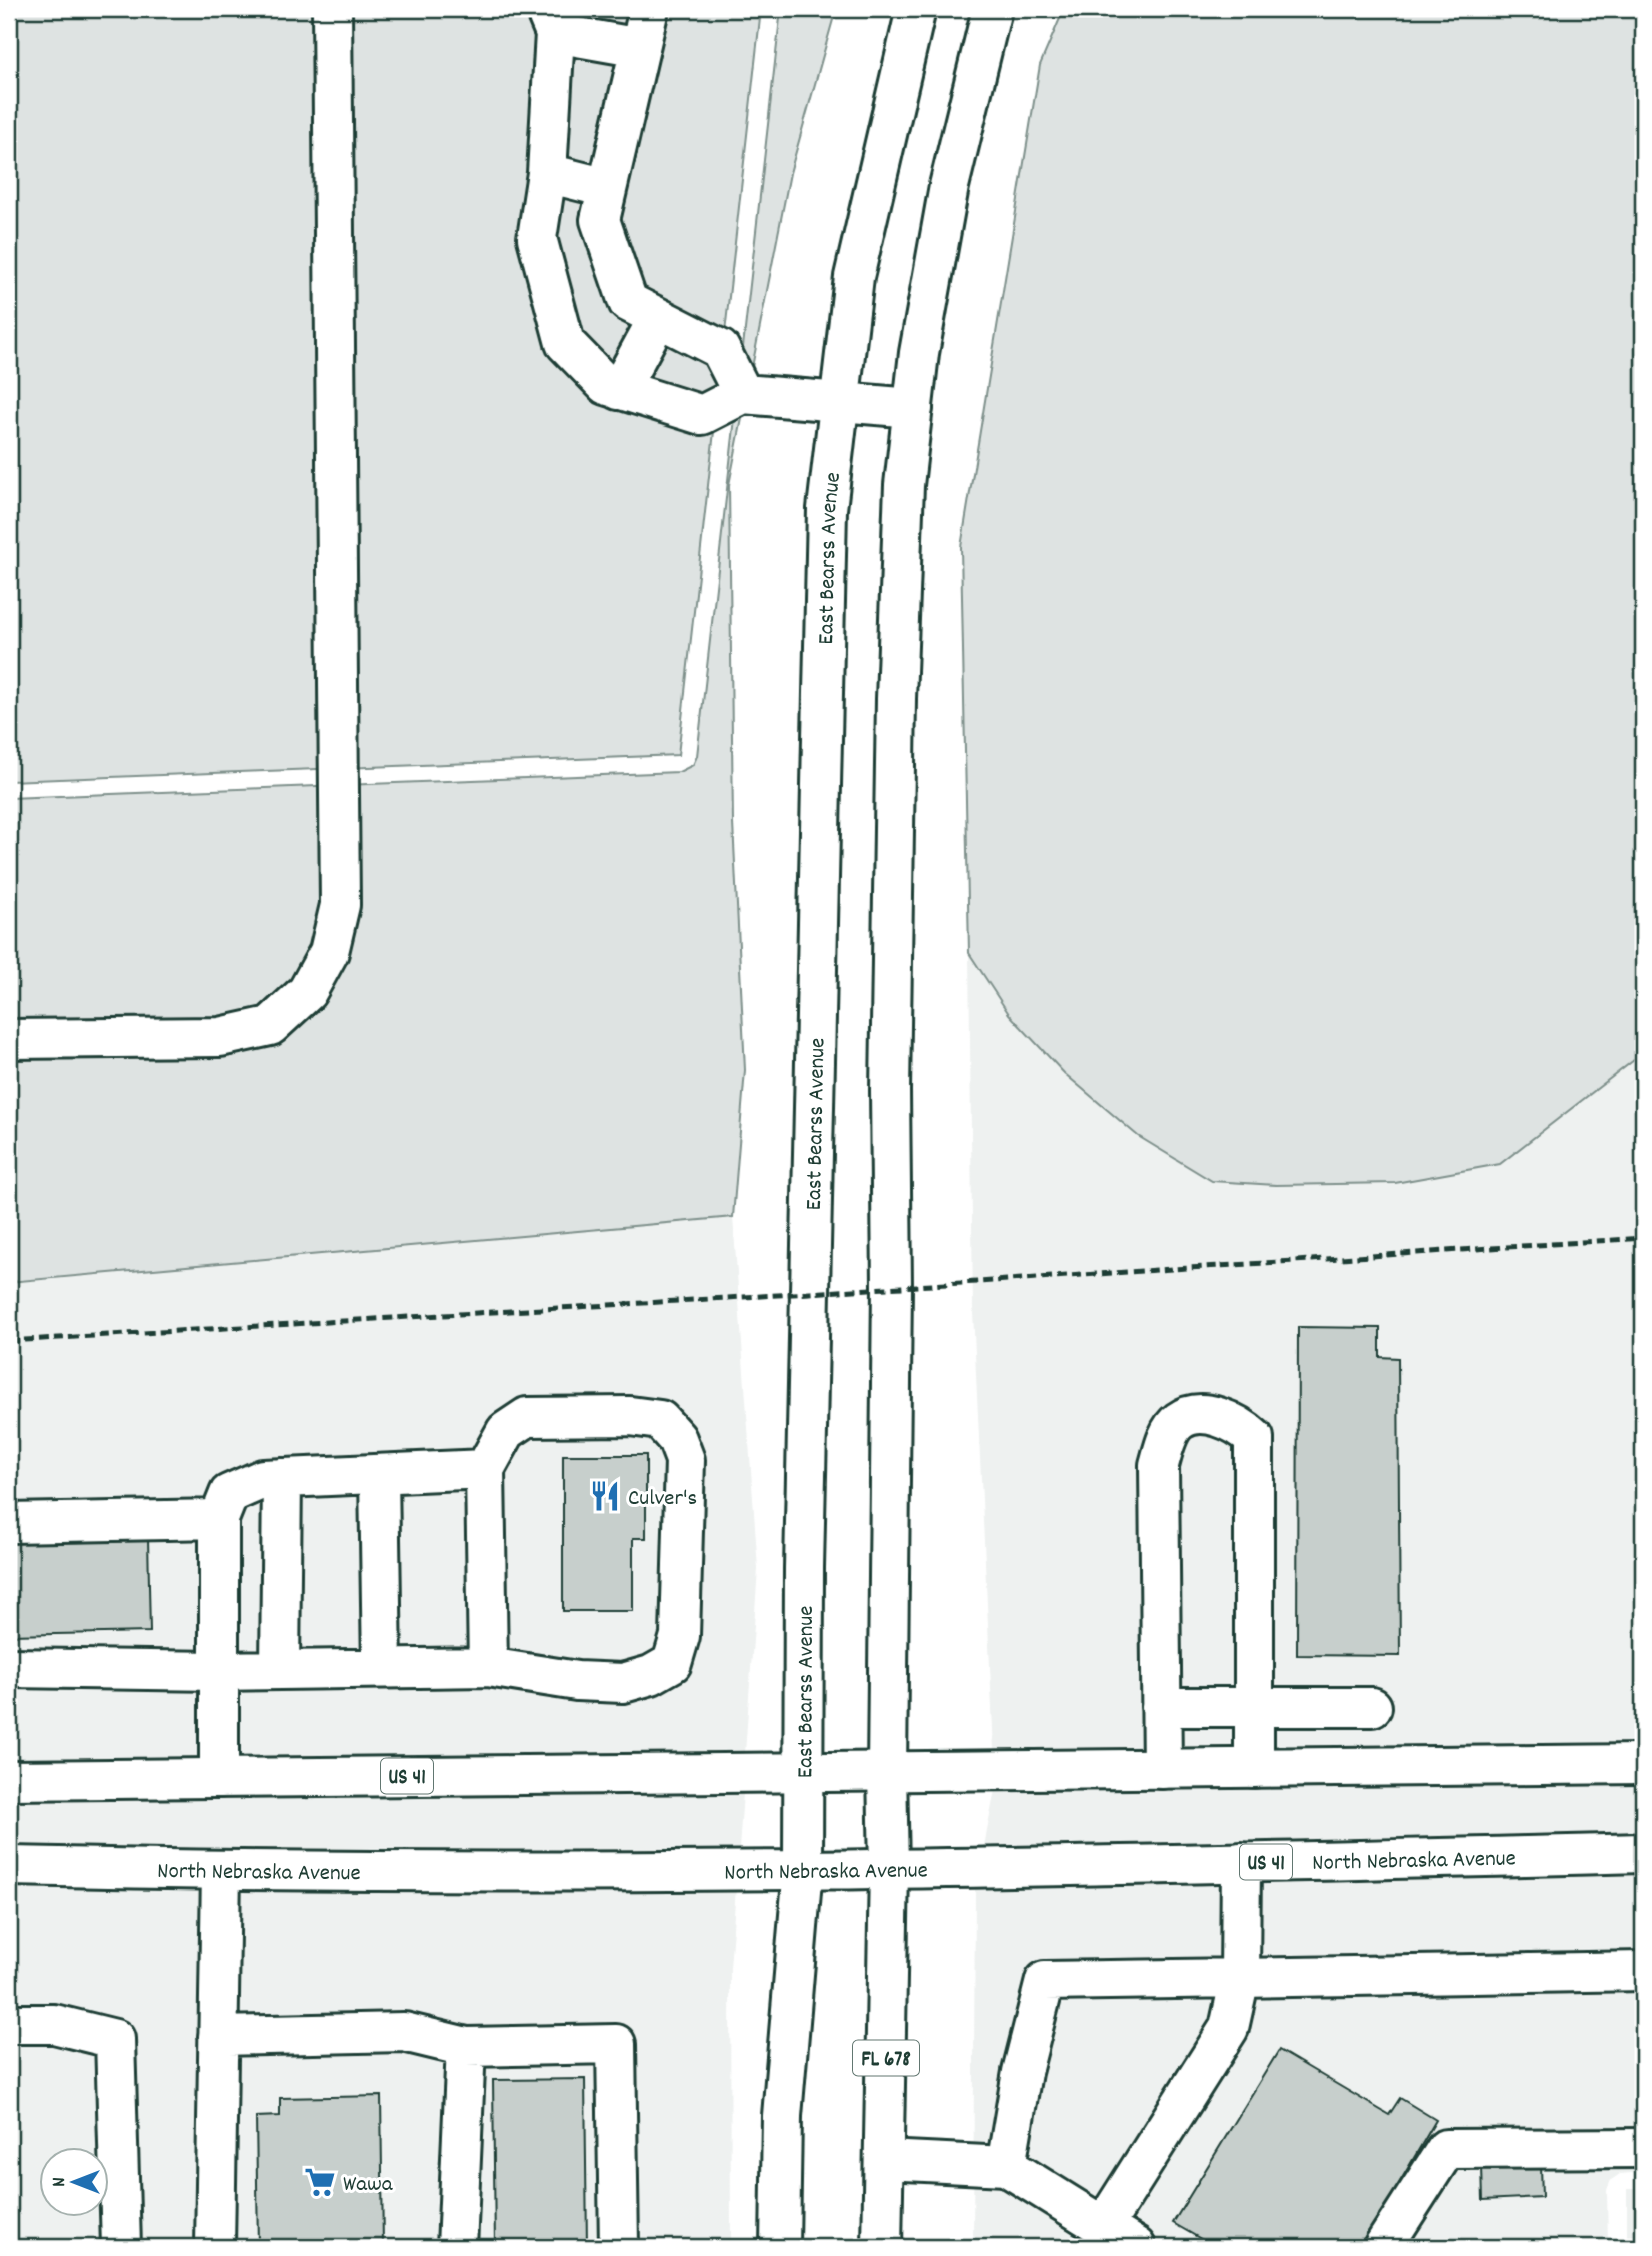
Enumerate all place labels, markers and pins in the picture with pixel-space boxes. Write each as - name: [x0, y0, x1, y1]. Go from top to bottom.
- restaurant icon: Culver's: [588, 1479, 622, 1513]
- place label: Culver's: [628, 1483, 697, 1516]
- supermarket icon: Wawa: [303, 2165, 337, 2199]
- place label: Wawa: [343, 2169, 394, 2202]

